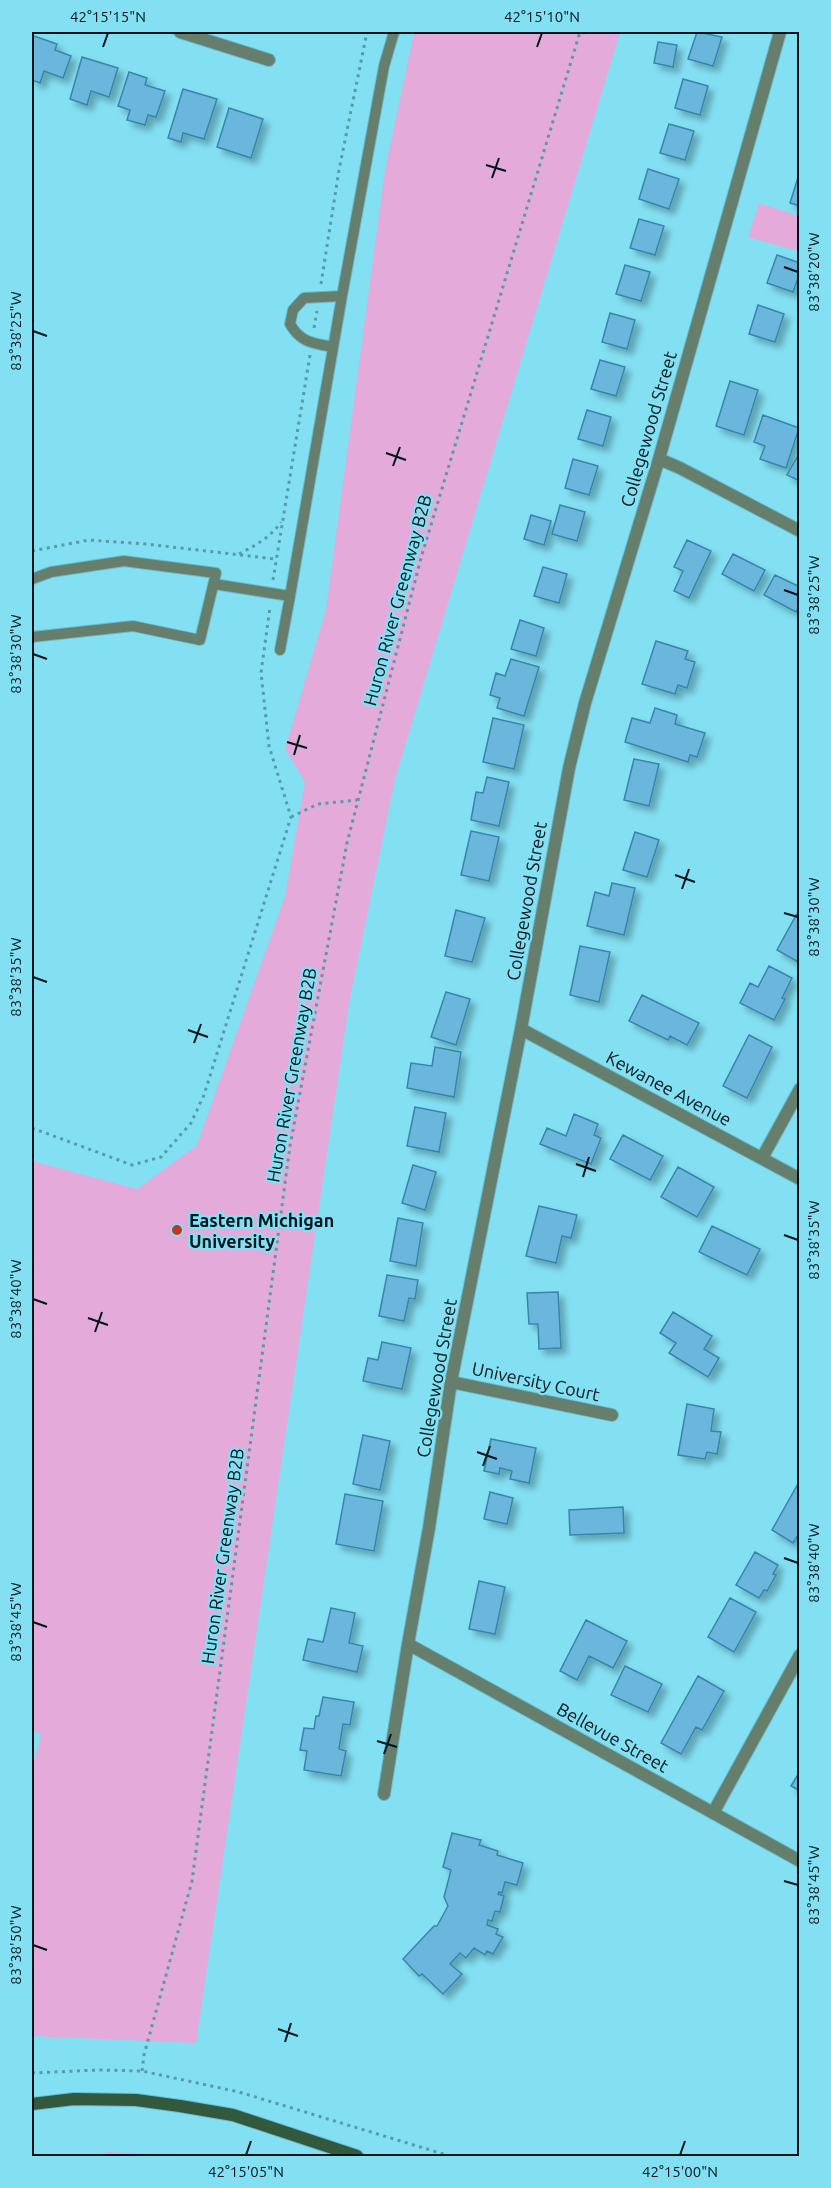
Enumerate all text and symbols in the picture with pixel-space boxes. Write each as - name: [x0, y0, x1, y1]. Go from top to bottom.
- text: 42°15'15"N: [70, 8, 146, 25]
- text: 42°15'10"N: [504, 8, 580, 25]
- text: 83°38'20"W: [805, 232, 822, 312]
- text: 83°38'25"W: [7, 291, 24, 371]
- street label: Collegewood Street: [616, 349, 680, 509]
- street label: Huron River Greenway B2B: [359, 492, 435, 708]
- text: 83°38'25"W: [805, 555, 822, 635]
- text: 83°38'30"W: [7, 614, 24, 694]
- street label: Collegewood Street: [502, 820, 550, 982]
- text: 83°38'30"W: [805, 877, 822, 957]
- text: 83°38'35"W: [7, 937, 24, 1017]
- street label: Huron River Greenway B2B: [262, 966, 320, 1184]
- street label: Kewanee Avenue: [603, 1047, 735, 1129]
- text: 83°38'35"W: [805, 1200, 822, 1280]
- place label: Eastern Michigan University: [189, 1210, 334, 1251]
- marker: Eastern Michigan University: [170, 1223, 184, 1237]
- text: 83°38'40"W: [7, 1259, 24, 1339]
- street label: Collegewood Street: [412, 1297, 460, 1459]
- street label: University Court: [470, 1358, 602, 1404]
- street label: Huron River Greenway B2B: [197, 1447, 247, 1665]
- text: 83°38'40"W: [805, 1523, 822, 1603]
- text: 83°38'45"W: [7, 1582, 24, 1662]
- street label: Bellevue Street: [554, 1698, 672, 1776]
- text: 83°38'45"W: [805, 1845, 822, 1925]
- text: 83°38'50"W: [7, 1905, 24, 1985]
- text: 42°15'05"N: [208, 2163, 284, 2180]
- text: 42°15'00"N: [642, 2163, 718, 2180]

